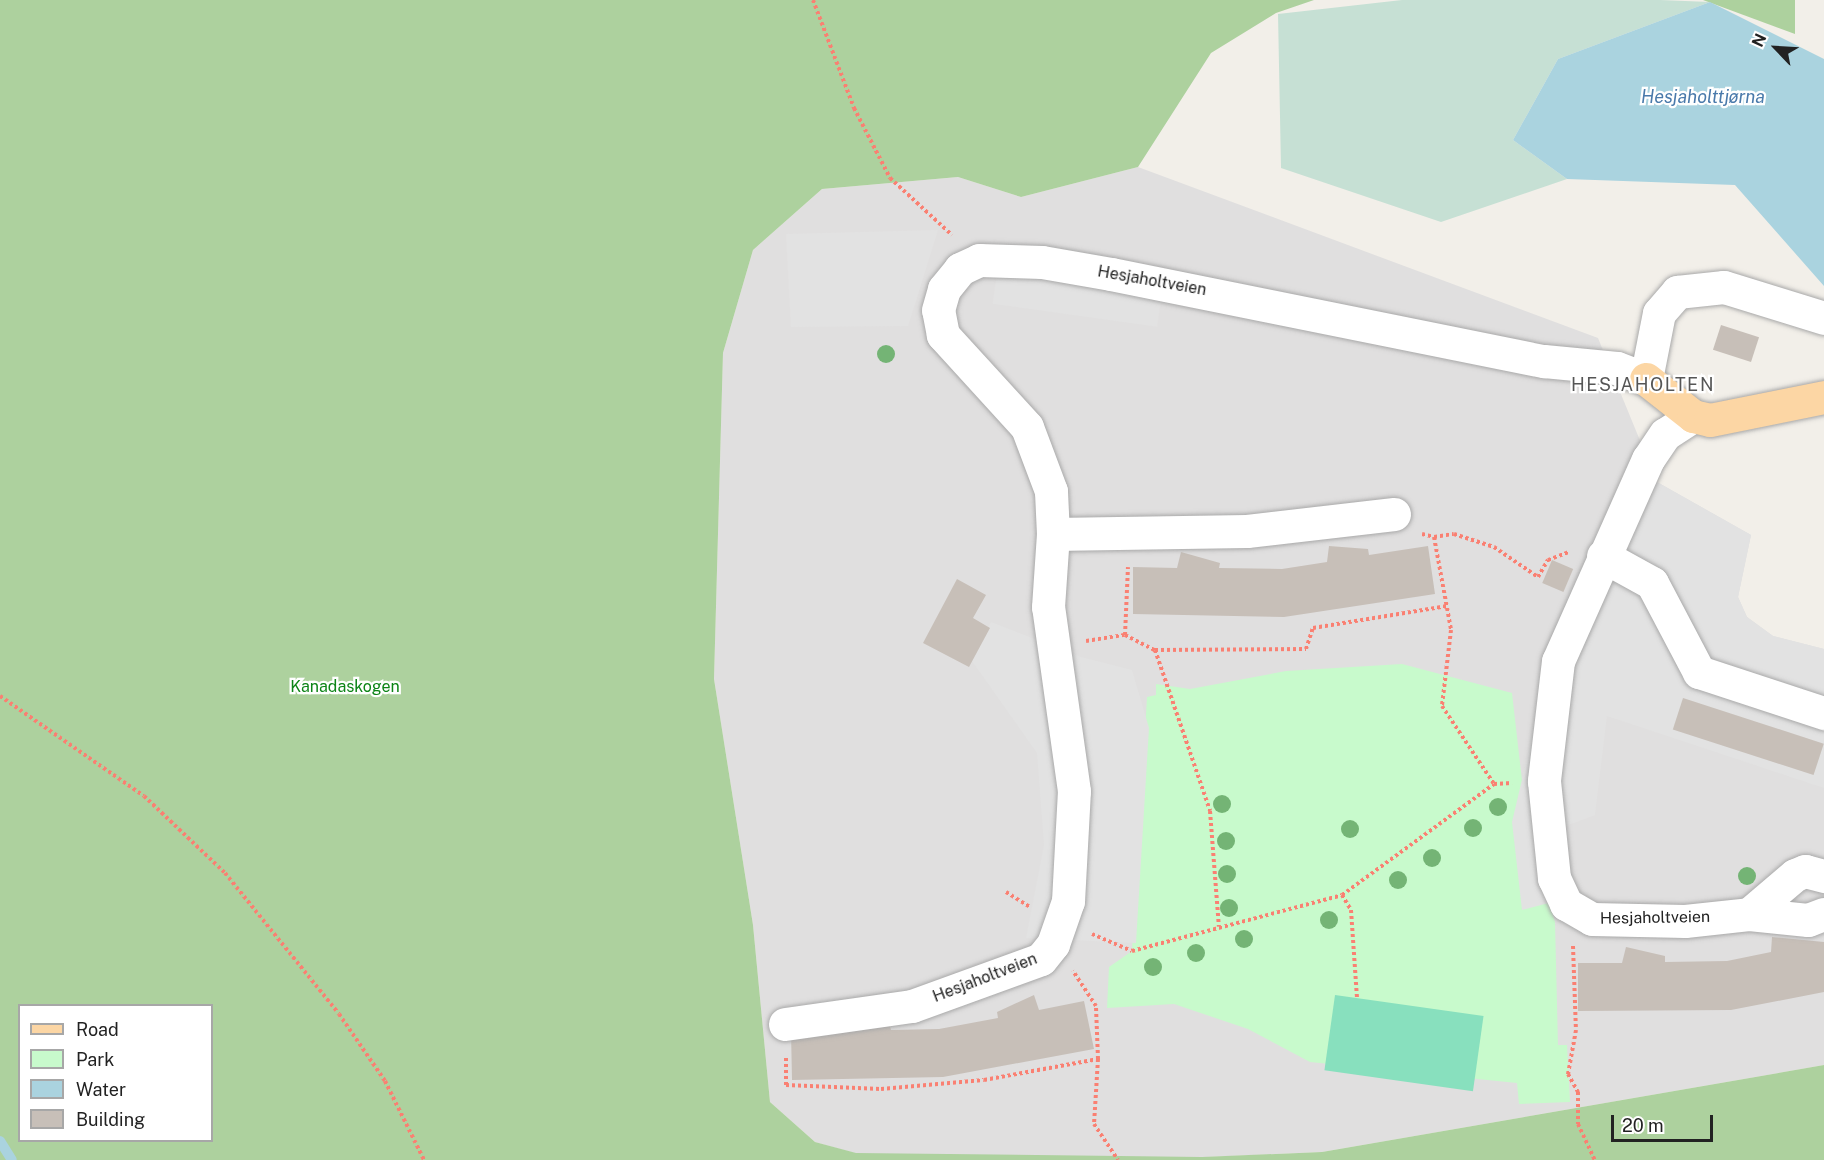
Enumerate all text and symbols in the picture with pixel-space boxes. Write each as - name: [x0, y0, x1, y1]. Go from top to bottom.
- north arrow: [1746, 18, 1806, 78]
- text: N: [1748, 31, 1770, 50]
- water label: Hesjaholttjørna: [1641, 86, 1765, 108]
- street label: Hesjaholtveien: [1096, 262, 1208, 300]
- district label: HESJAHOLTEN: [1571, 374, 1715, 396]
- park label: Kanadaskogen: [290, 677, 400, 697]
- street label: Hesjaholtveien: [1600, 907, 1710, 929]
- street label: Hesjaholtveien: [930, 949, 1040, 1007]
- legend: [18, 1004, 213, 1142]
- text: Road: [76, 1019, 119, 1040]
- text: Park: [76, 1049, 114, 1070]
- text: Water: [76, 1079, 126, 1100]
- scale bar: [1614, 1103, 1716, 1141]
- text: Building: [76, 1109, 145, 1130]
- text: 20 m: [1622, 1115, 1664, 1136]

